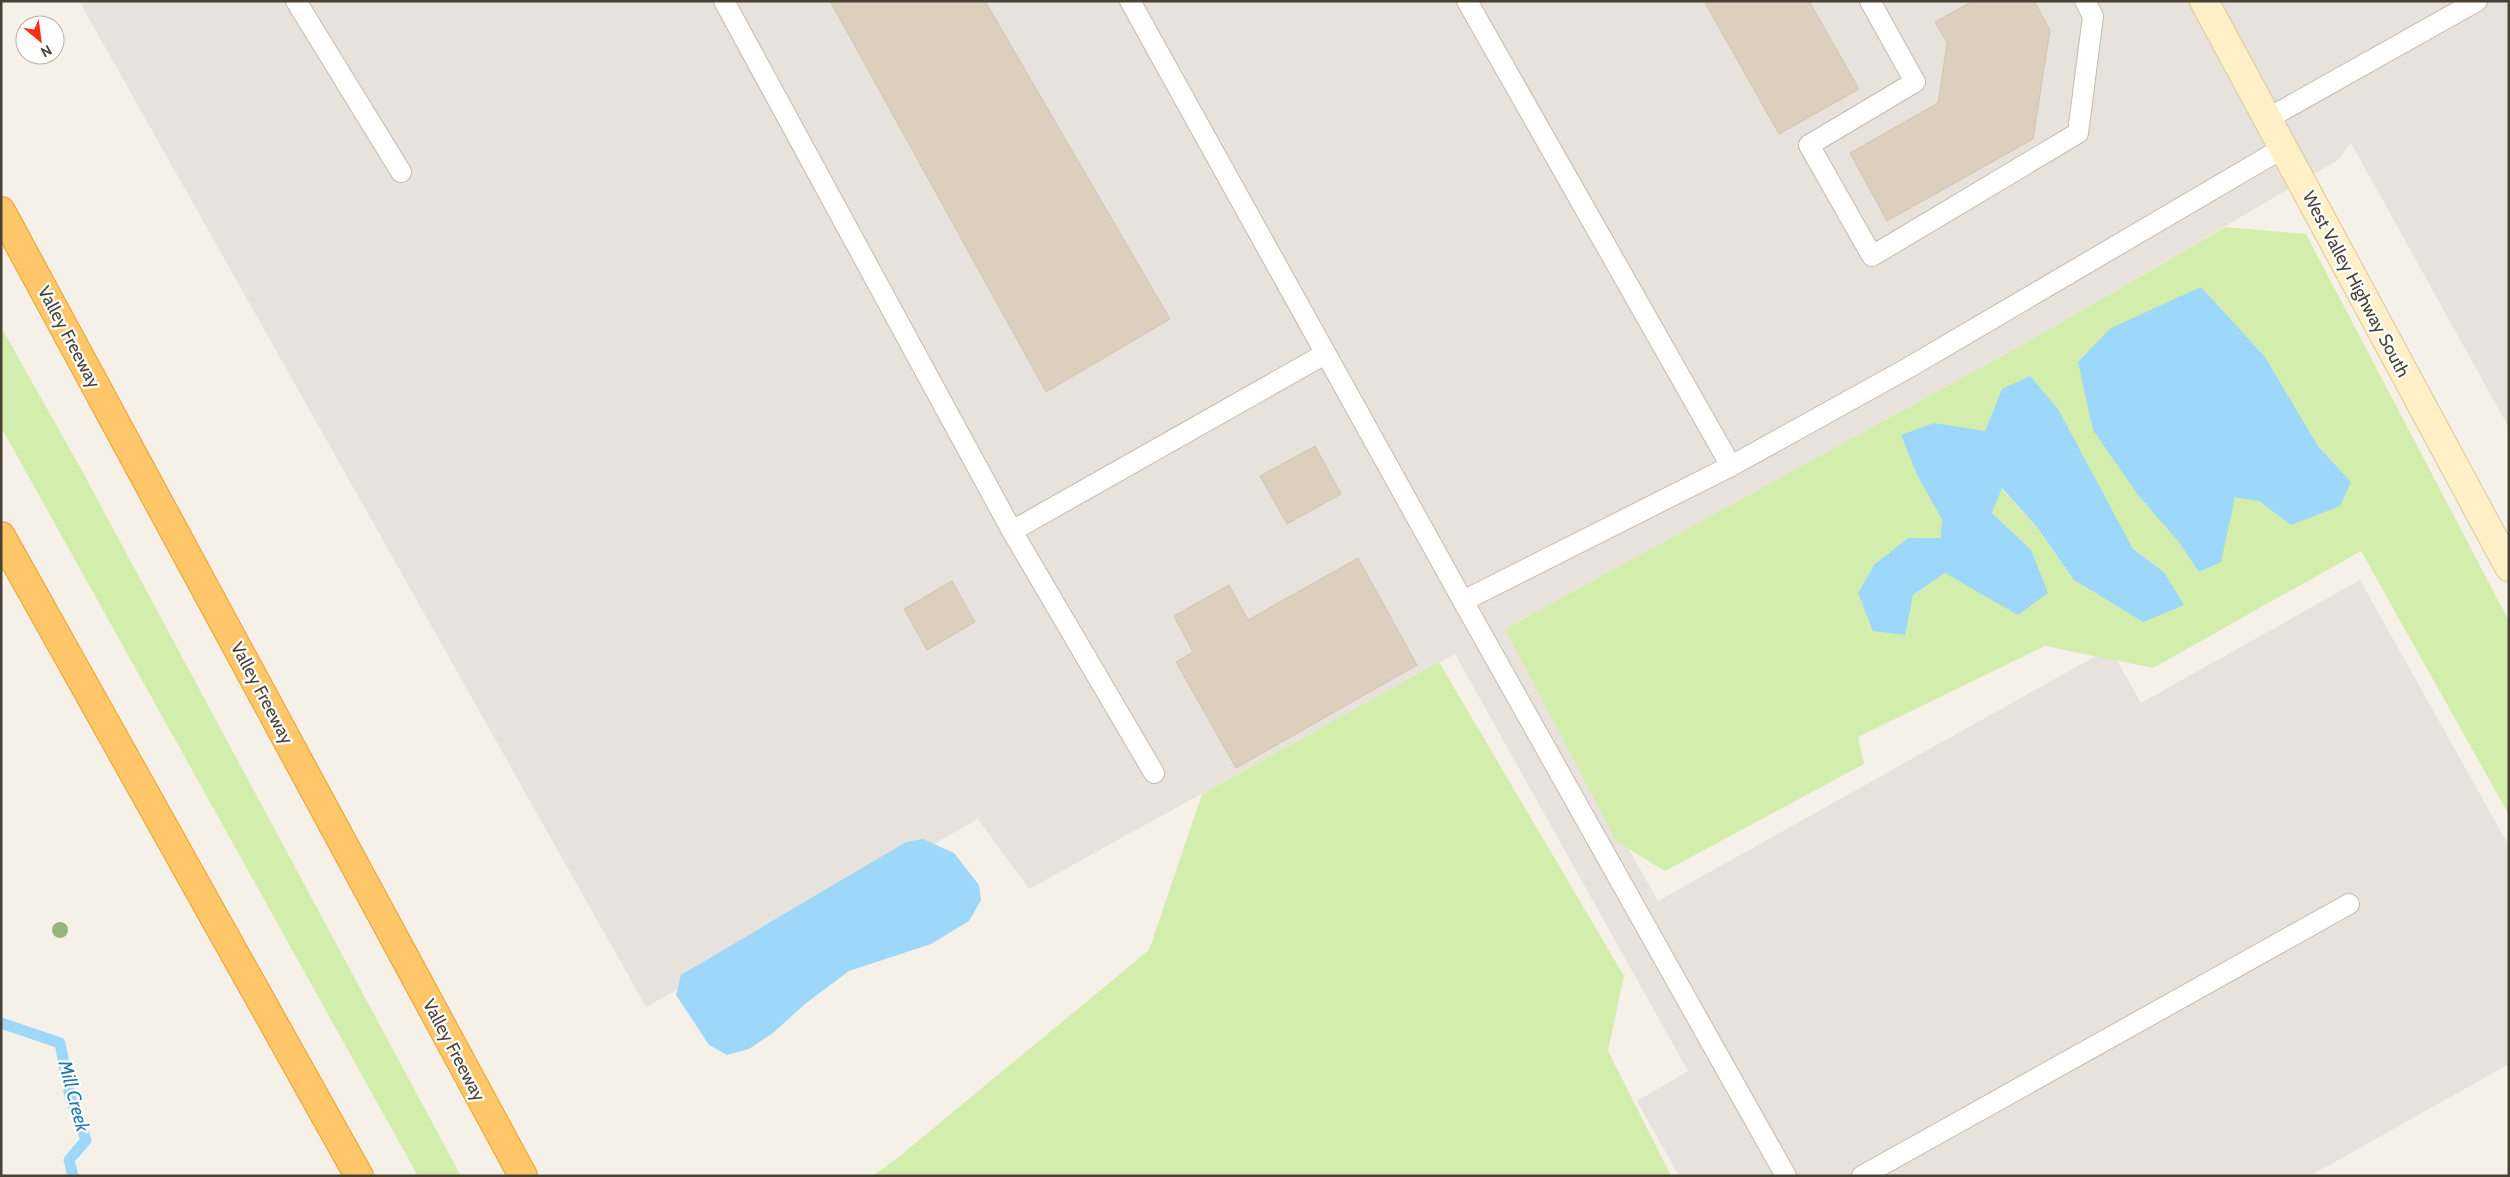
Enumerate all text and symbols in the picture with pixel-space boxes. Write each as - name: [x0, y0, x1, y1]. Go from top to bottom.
- north arrow: [15, 15, 65, 65]
- text: N: [38, 41, 55, 62]
- street label: West Valley Highway South: [2298, 187, 2414, 381]
- street label: Valley Freeway: [33, 282, 105, 392]
- street label: Valley Freeway: [226, 638, 298, 748]
- street label: Valley Freeway: [418, 995, 490, 1105]
- water label: Mill Creek: [53, 1057, 95, 1135]

